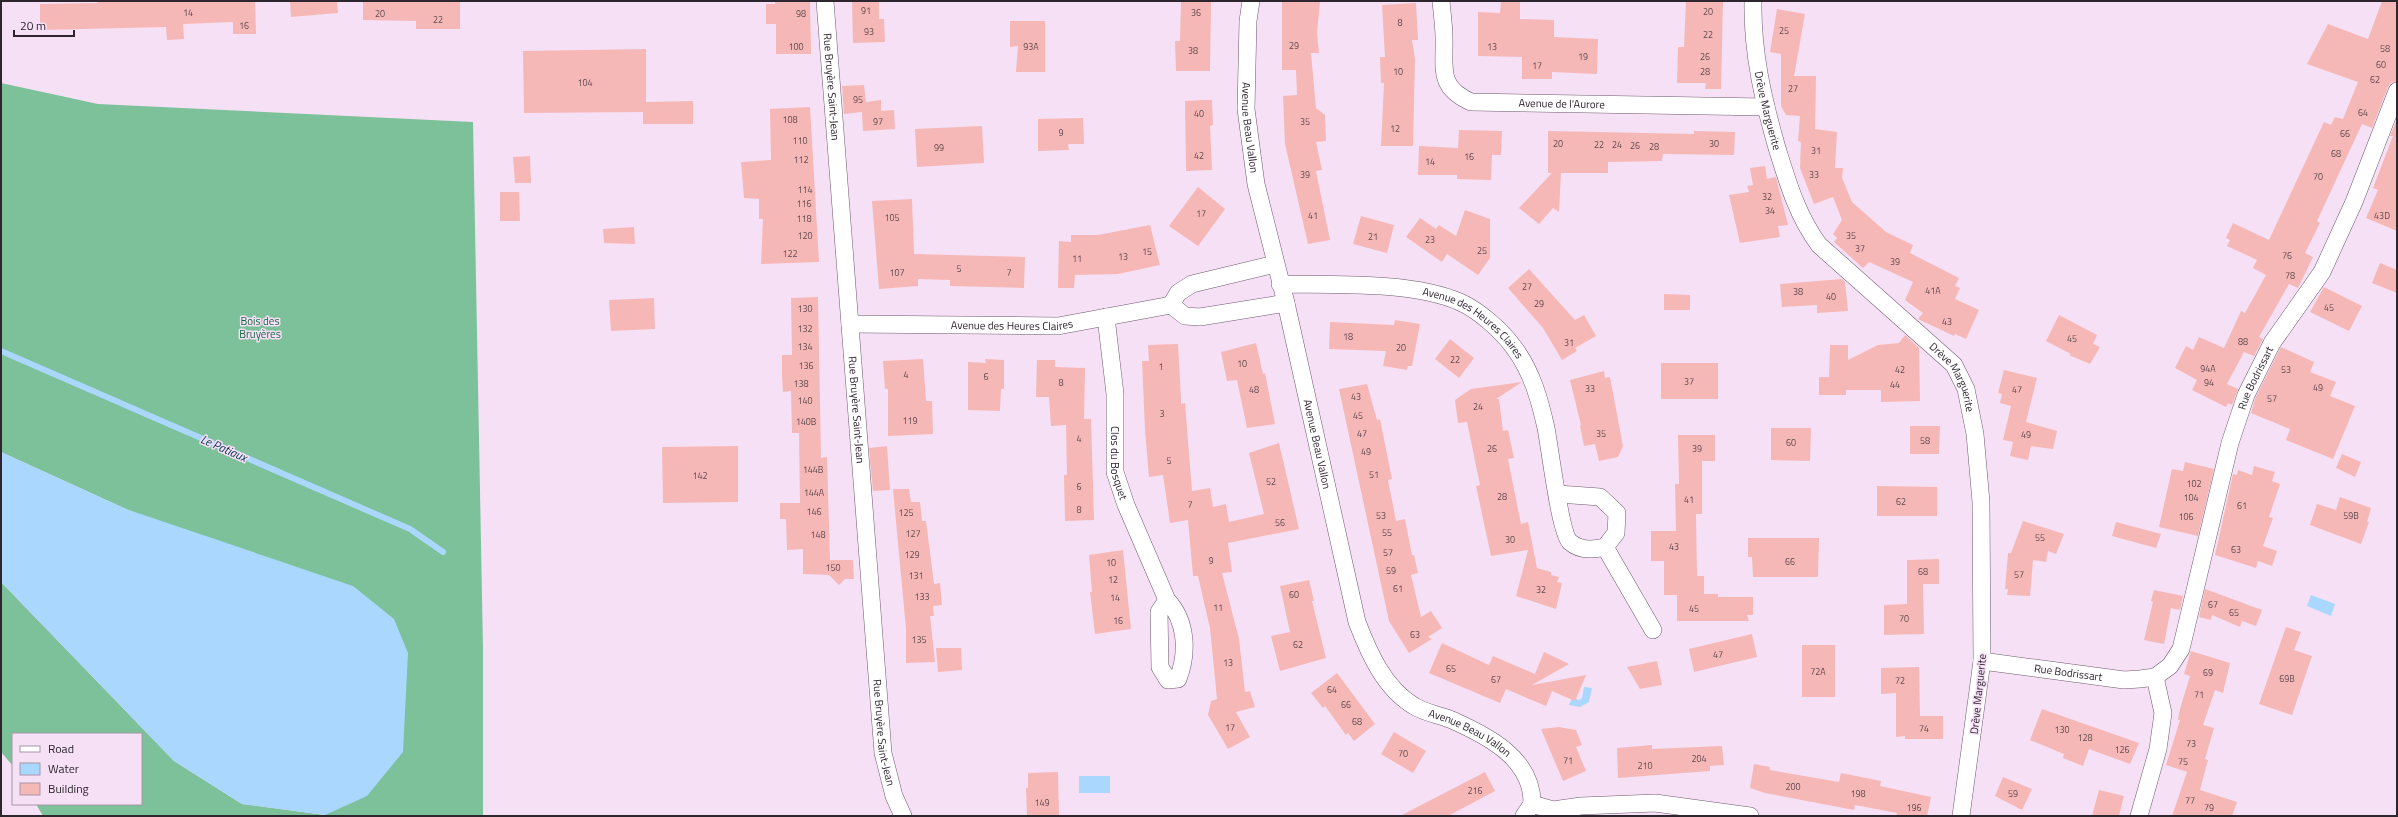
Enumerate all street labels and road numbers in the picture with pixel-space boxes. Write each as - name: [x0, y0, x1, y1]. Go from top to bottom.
- street label: Rue Bruyère Saint-Jean: [820, 33, 844, 141]
- street label: Drève Marguerite: [1751, 70, 1785, 152]
- street label: Avenue Beau Vallon: [1238, 82, 1262, 174]
- street label: Avenue de l'Aurore: [1518, 95, 1605, 112]
- street label: Avenue des Heures Claires: [1421, 283, 1527, 362]
- street label: Avenue des Heures Claires: [951, 315, 1074, 334]
- street label: Drève Marguerite: [1926, 339, 1978, 414]
- street label: Rue Bodrissart: [2234, 343, 2277, 412]
- street label: Rue Bruyère Saint-Jean: [844, 356, 869, 464]
- street label: Avenue Beau Vallon: [1300, 398, 1335, 490]
- street label: Clos du Bosquet: [1107, 426, 1132, 502]
- street label: Drève Marguerite: [1966, 653, 1990, 735]
- street label: Rue Bodrissart: [2033, 660, 2103, 685]
- street label: Rue Bruyère Saint-Jean: [869, 679, 899, 788]
- street label: Avenue Beau Vallon: [1427, 705, 1515, 760]

